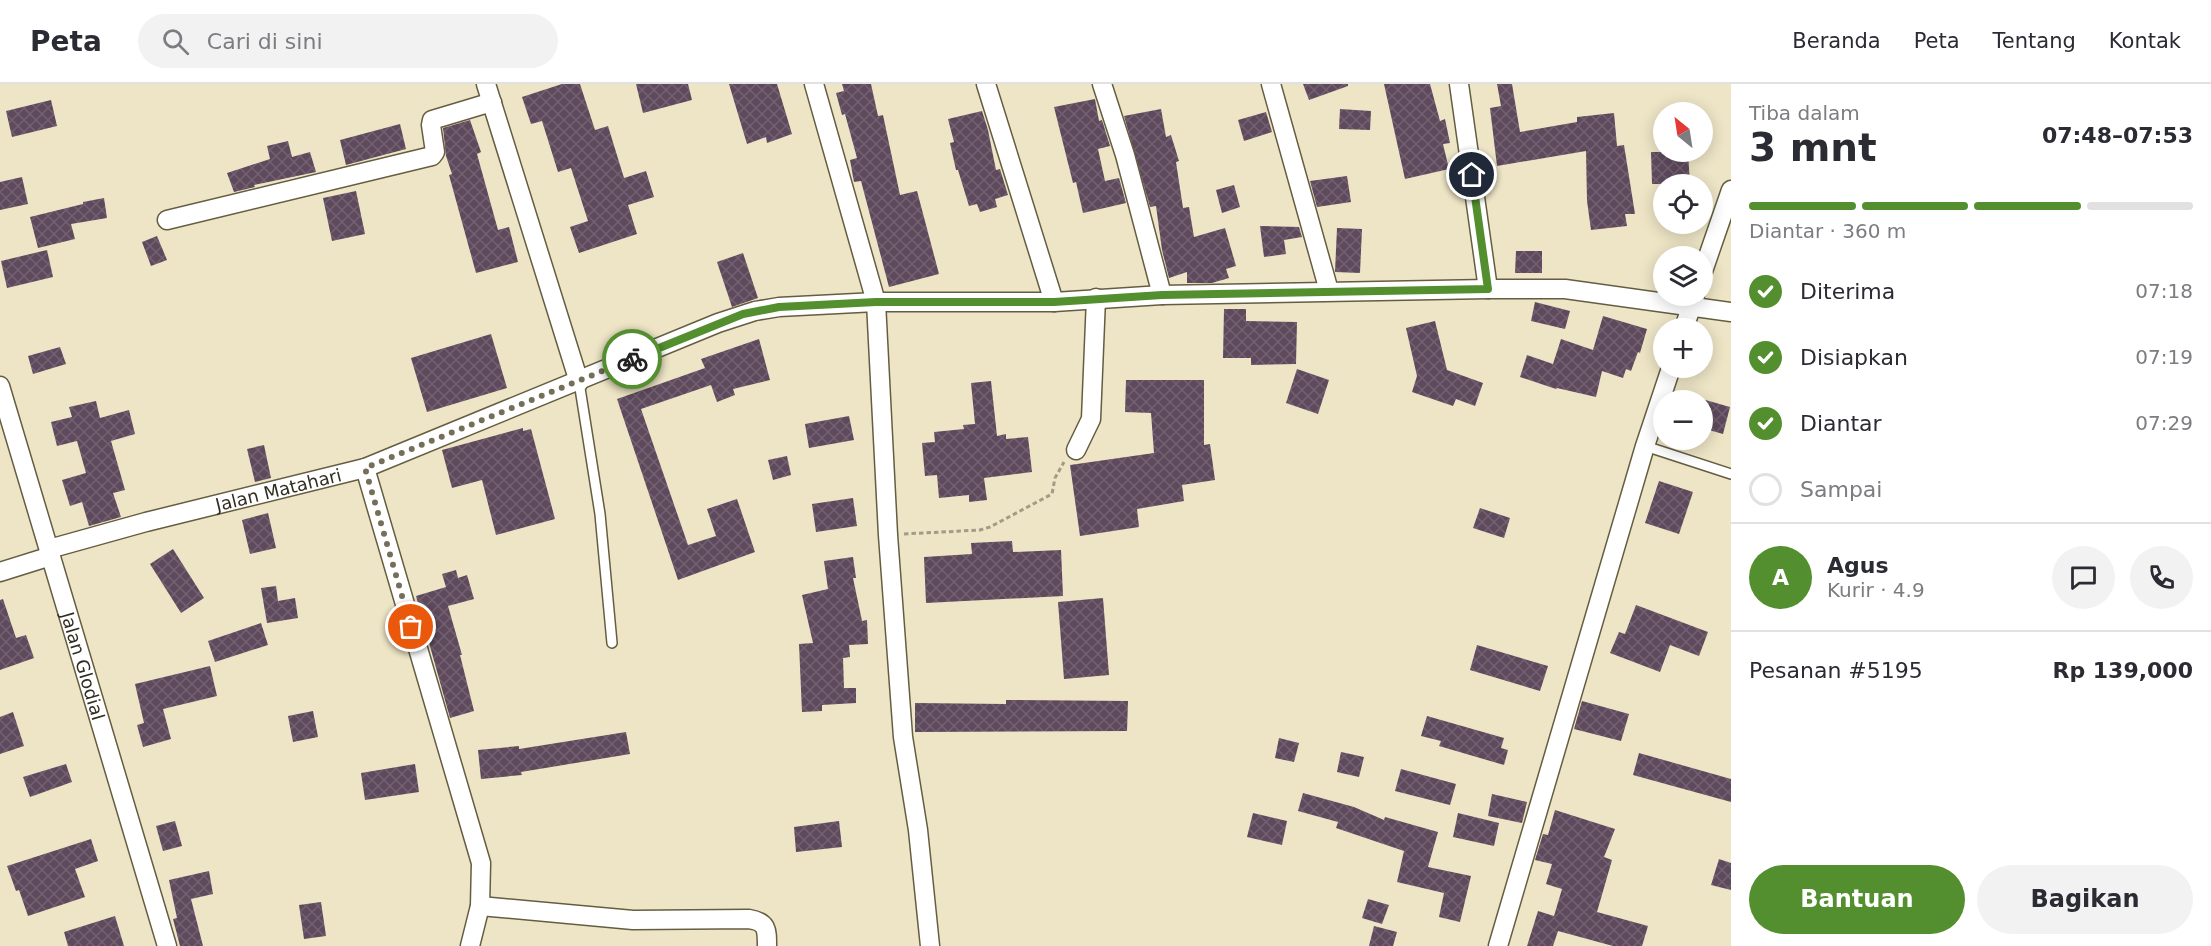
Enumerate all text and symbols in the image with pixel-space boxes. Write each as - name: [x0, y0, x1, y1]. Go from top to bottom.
- search box: [138, 14, 558, 68]
- text: Peta: [30, 25, 102, 58]
- icon: search: [159, 25, 192, 58]
- text: Cari di sini: [207, 29, 323, 54]
- text: Beranda: [1792, 29, 1881, 53]
- text: Peta: [1914, 29, 1960, 53]
- text: Tentang: [1993, 29, 2076, 53]
- text: Kontak: [2109, 29, 2181, 53]
- text: Tiba dalam: [1749, 101, 1860, 125]
- north arrow: [1653, 102, 1713, 162]
- map controls: [1653, 102, 1713, 450]
- text: 07:48–07:53: [2042, 123, 2193, 148]
- text: 3 mnt: [1749, 125, 1877, 170]
- pin: [1446, 149, 1497, 200]
- icon: home: [1455, 158, 1488, 191]
- button: locate: [1653, 174, 1713, 234]
- text: Diantar · 360 m: [1749, 219, 1906, 243]
- button: layers: [1653, 246, 1713, 306]
- icon: check: [1749, 275, 1782, 308]
- text: Diterima: [1800, 279, 1895, 304]
- text: 07:18: [2135, 279, 2193, 303]
- button: +: [1653, 318, 1713, 378]
- courier: [602, 329, 662, 389]
- icon: check: [1749, 341, 1782, 374]
- icon: bike: [616, 343, 649, 376]
- text: Disiapkan: [1800, 345, 1908, 370]
- text: 07:19: [2135, 345, 2193, 369]
- button: −: [1653, 390, 1713, 450]
- icon: check: [1749, 407, 1782, 440]
- text: Diantar: [1800, 411, 1882, 436]
- text: 07:29: [2135, 411, 2193, 435]
- street label: Jalan Matahari: [212, 464, 344, 515]
- text: Sampai: [1800, 477, 1882, 502]
- button: chat: [2052, 546, 2115, 609]
- button: phone: [2130, 546, 2193, 609]
- text: Agus: [1827, 553, 1889, 578]
- text: A: [1772, 565, 1789, 590]
- text: Kurir · 4.9: [1827, 578, 1925, 602]
- pin: [385, 601, 436, 652]
- street label: Jalan Glodial: [57, 608, 110, 723]
- icon: bag: [394, 610, 427, 643]
- text: Pesanan #5195: [1749, 658, 1923, 683]
- text: Rp 139,000: [2052, 658, 2193, 683]
- button: Bantuan: [1749, 865, 1965, 934]
- button: Bagikan: [1977, 865, 2193, 934]

